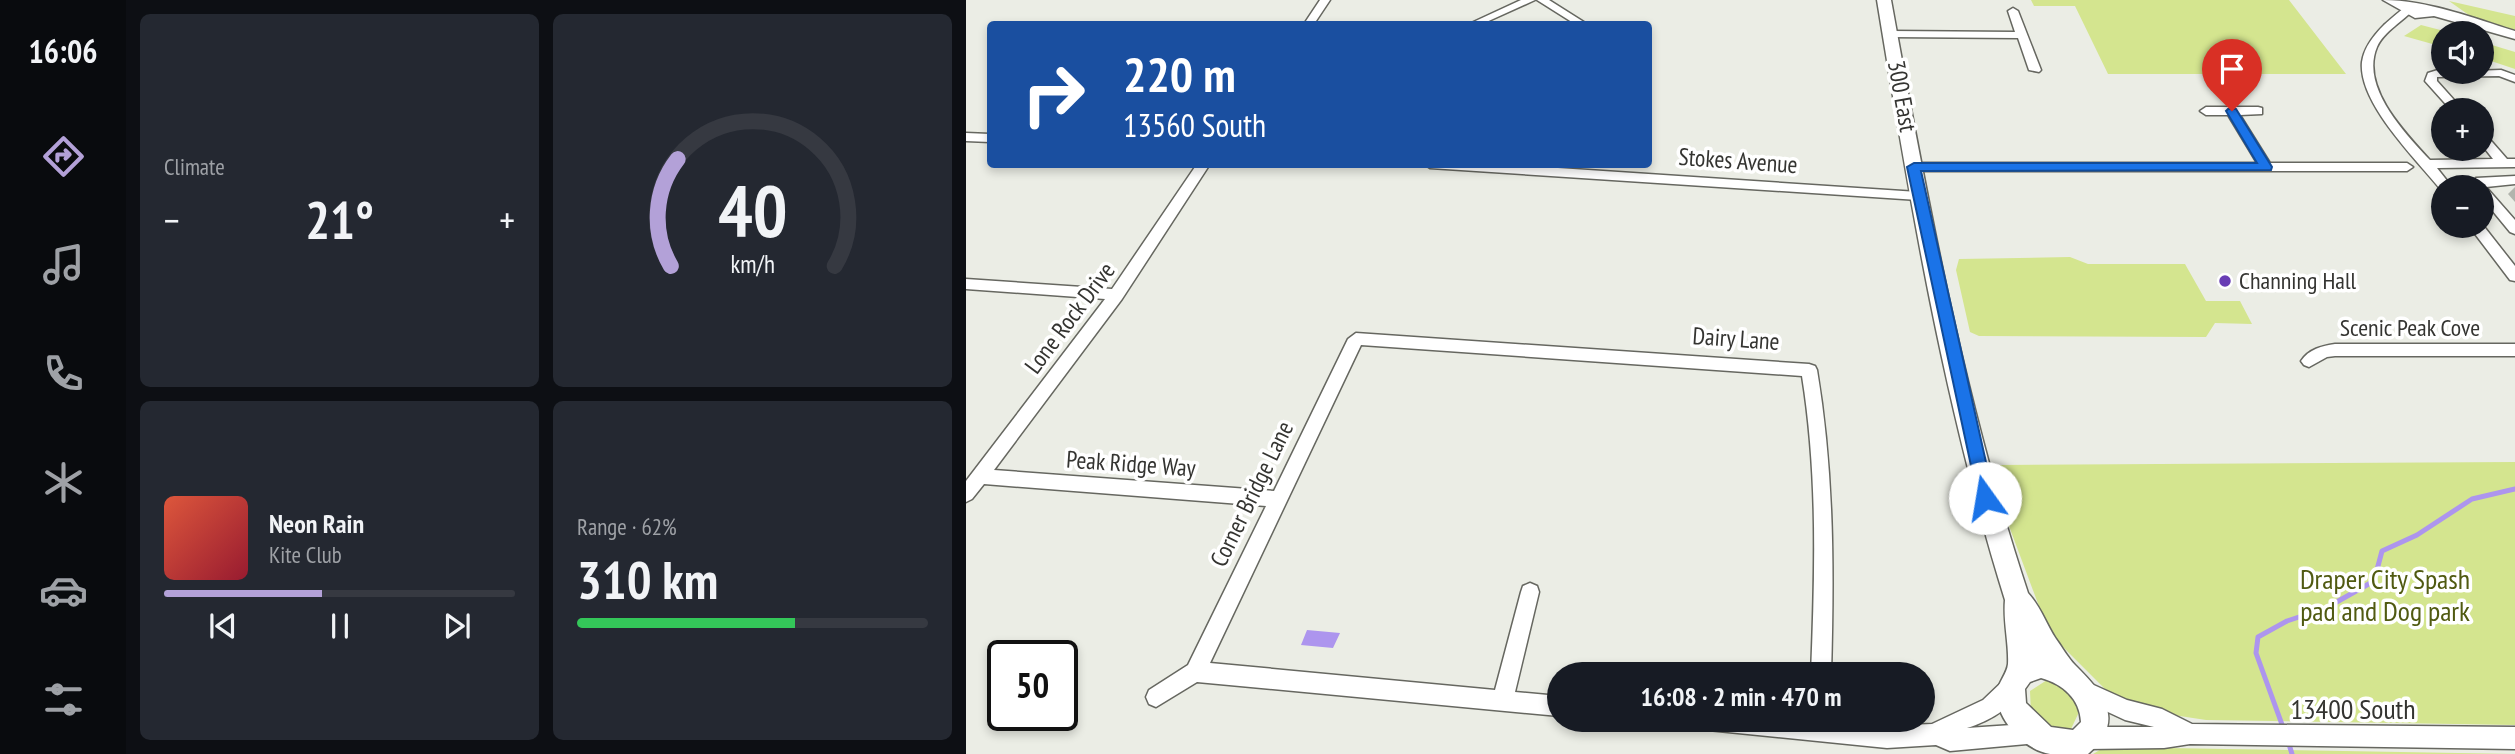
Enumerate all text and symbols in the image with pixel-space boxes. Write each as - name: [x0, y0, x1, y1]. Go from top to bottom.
- map controls: [2431, 21, 2494, 238]
- button: sound: [2431, 21, 2494, 84]
- text: 16:06: [28, 30, 98, 72]
- pin: [2202, 39, 2262, 111]
- text: 220 m: [1123, 42, 1236, 106]
- icon: right: [1008, 49, 1099, 140]
- icon: arrive: [2213, 50, 2251, 88]
- street label: 300 East: [1881, 58, 1924, 134]
- button: +: [2431, 98, 2494, 161]
- text: 13560 South: [1123, 104, 1266, 146]
- icon: directions: [39, 132, 88, 181]
- street label: Stokes Avenue: [1677, 141, 1799, 180]
- text: Climate: [164, 152, 225, 181]
- text: 40: [718, 163, 787, 257]
- button: −: [2431, 175, 2494, 238]
- text: 21°: [305, 186, 374, 253]
- text: −: [164, 195, 180, 244]
- text: +: [499, 195, 515, 244]
- icon: music: [39, 240, 88, 289]
- text: km/h: [730, 248, 775, 280]
- street label: Lone Rock Drive: [1018, 256, 1122, 380]
- place label: Channing Hall: [2239, 265, 2356, 296]
- marker: Channing Hall: [2217, 273, 2233, 289]
- street label: Scenic Peak Cove: [2340, 312, 2480, 343]
- street label: Dairy Lane: [1692, 320, 1781, 357]
- icon: phone: [39, 349, 88, 398]
- street label: Corner Bridge Lane: [1203, 416, 1300, 572]
- street label: Peak Ridge Way: [1065, 444, 1197, 483]
- icon: climate: [39, 458, 88, 507]
- position arrow: [1948, 461, 2022, 535]
- text: Neon Rain: [269, 507, 364, 540]
- text: Range · 62%: [577, 512, 677, 541]
- text: Kite Club: [269, 540, 342, 569]
- text: 310 km: [577, 546, 718, 613]
- park label: Draper City Spash pad and Dog park: [2300, 560, 2470, 629]
- icon: car: [39, 566, 88, 615]
- icon: previous: [204, 607, 242, 645]
- icon: pause: [321, 607, 359, 645]
- icon: next: [438, 607, 476, 645]
- speed limit sign: 50: [987, 640, 1078, 731]
- icon: filters: [39, 675, 88, 724]
- text: 16:08 · 2 min · 470 m: [1641, 680, 1841, 713]
- street label: 13400 South: [2290, 690, 2416, 727]

